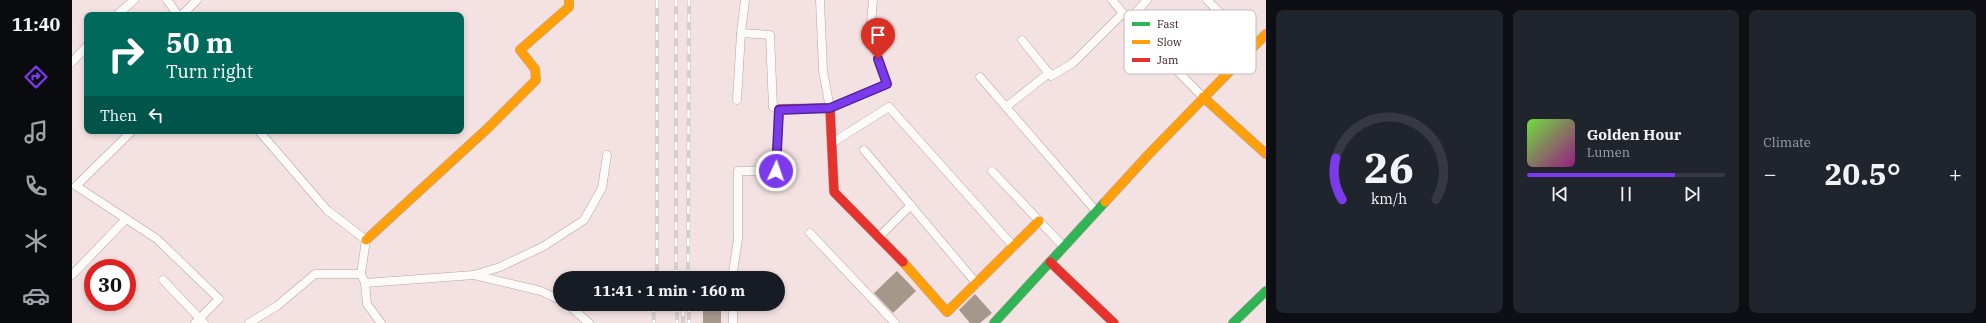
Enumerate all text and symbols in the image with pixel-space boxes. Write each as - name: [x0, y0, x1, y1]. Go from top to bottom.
- legend: [1124, 10, 1256, 74]
- text: 11:40: [12, 13, 60, 36]
- text: Fast: [1157, 17, 1179, 31]
- pin: [861, 18, 895, 59]
- text: 50 m: [166, 24, 233, 61]
- icon: arrive: [867, 24, 889, 46]
- icon: right: [100, 28, 152, 80]
- text: Slow: [1157, 35, 1182, 49]
- text: Jam: [1157, 53, 1179, 67]
- text: Turn right: [166, 60, 253, 83]
- icon: directions: [22, 63, 50, 91]
- icon: left: [145, 104, 167, 126]
- text: Then: [100, 106, 137, 125]
- icon: music: [22, 118, 50, 146]
- text: Golden Hour: [1587, 125, 1681, 144]
- text: Climate: [1763, 134, 1811, 151]
- text: 26: [1364, 139, 1414, 193]
- text: Lumen: [1587, 144, 1630, 161]
- position arrow: [755, 150, 797, 192]
- text: 20.5°: [1824, 154, 1901, 193]
- text: −: [1763, 159, 1777, 188]
- text: +: [1949, 159, 1962, 188]
- icon: phone: [22, 172, 50, 200]
- icon: previous: [1549, 183, 1571, 205]
- icon: pause: [1615, 183, 1637, 205]
- icon: next: [1681, 183, 1703, 205]
- text: km/h: [1371, 188, 1407, 207]
- icon: climate: [22, 227, 50, 255]
- speed limit sign: 30: [84, 259, 136, 311]
- text: 11:41 · 1 min · 160 m: [593, 281, 745, 300]
- icon: car: [22, 282, 50, 310]

